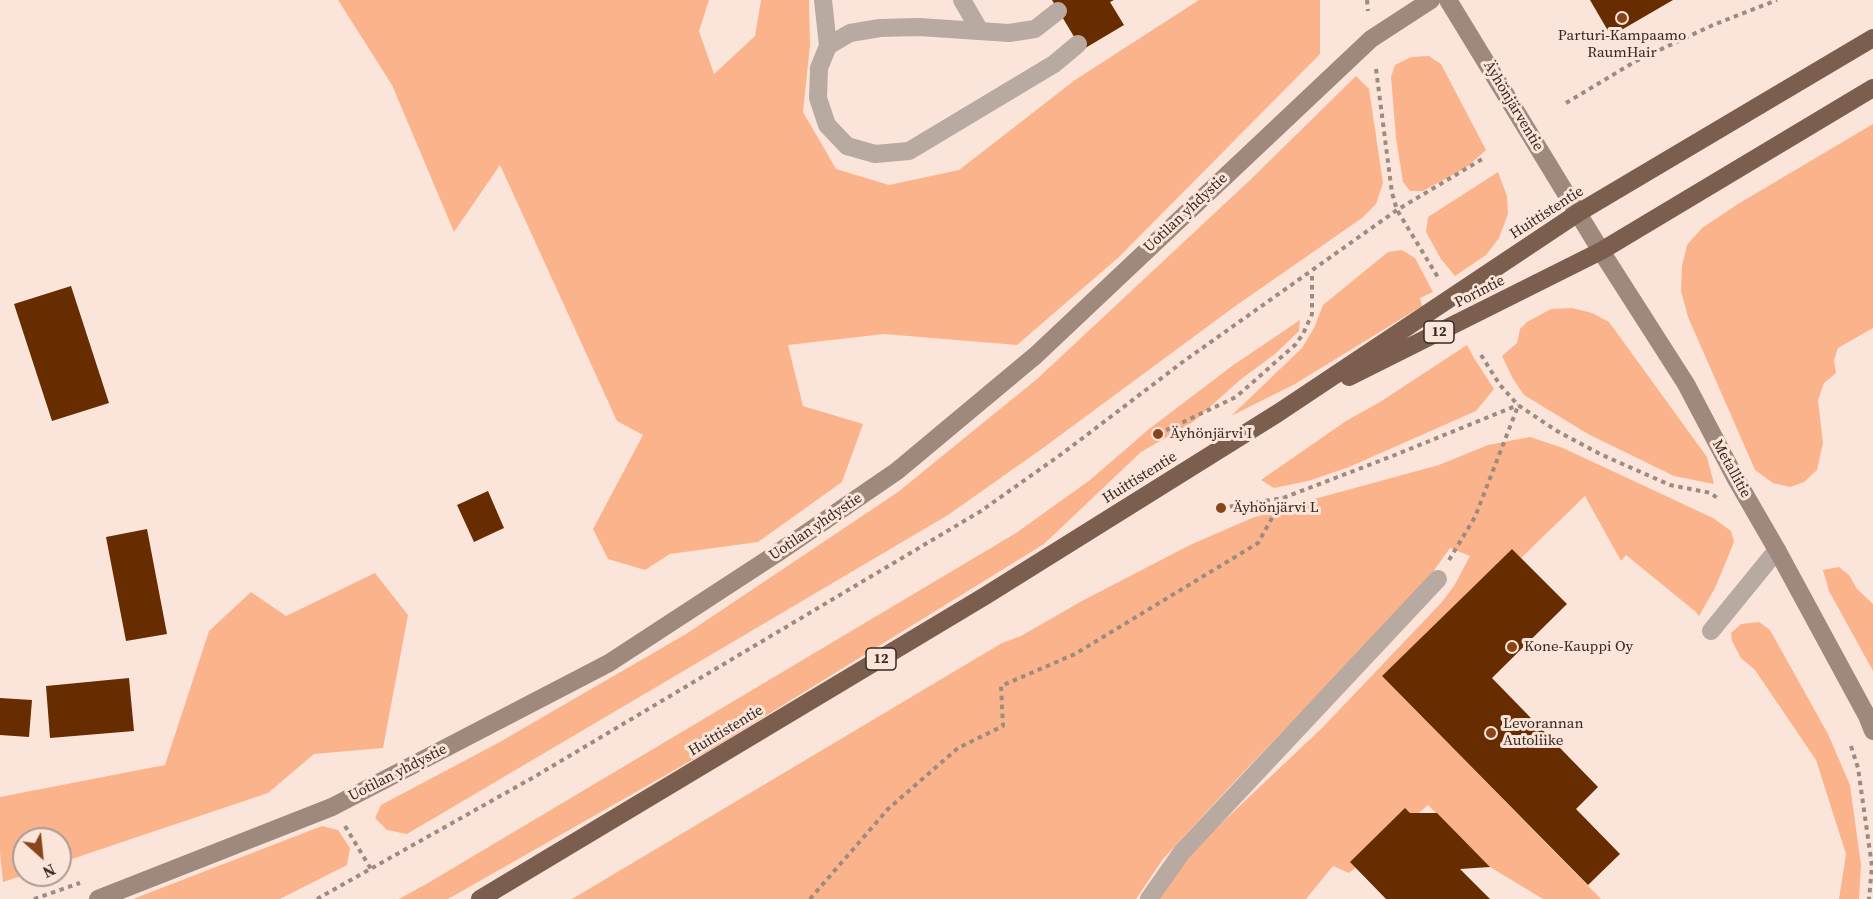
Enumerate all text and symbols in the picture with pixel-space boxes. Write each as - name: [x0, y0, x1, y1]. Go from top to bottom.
- marker: Parturi-Kampaamo RaumHair: [1615, 11, 1629, 25]
- place label: Parturi-Kampaamo RaumHair: [1558, 27, 1686, 62]
- street label: Äyhönjärventie: [1479, 58, 1547, 154]
- street label: Uotilan yhdystie: [1140, 170, 1232, 256]
- street label: Huittistentie: [1507, 183, 1587, 243]
- street label: Porintie: [1452, 272, 1508, 312]
- road number: 12: [1424, 321, 1454, 343]
- place label: Äyhönjärvi I: [1170, 425, 1252, 443]
- marker: Äyhönjärvi I: [1151, 427, 1165, 441]
- street label: Metallitie: [1708, 437, 1754, 501]
- street label: Huittistentie: [1100, 448, 1180, 508]
- street label: Uotilan yhdystie: [766, 489, 866, 565]
- place label: Äyhönjärvi L: [1233, 499, 1319, 517]
- marker: Äyhönjärvi L: [1214, 501, 1228, 515]
- place label: Kone-Kauppi Oy: [1524, 638, 1633, 656]
- marker: Kone-Kauppi Oy: [1505, 640, 1519, 654]
- road number: 12: [866, 648, 896, 670]
- street label: Huittistentie: [685, 702, 767, 760]
- place label: Levorannan Autoliike: [1503, 715, 1584, 750]
- marker: Levorannan Autoliike: [1484, 726, 1498, 740]
- street label: Uotilan yhdystie: [346, 740, 450, 806]
- north arrow: [12, 827, 72, 887]
- text: N: [39, 859, 59, 884]

